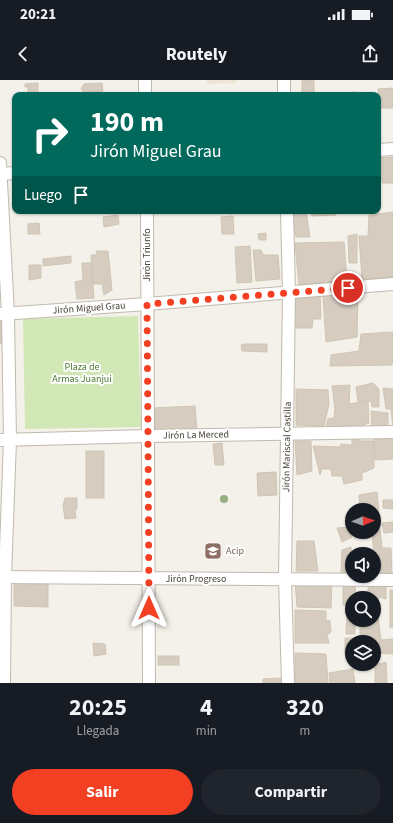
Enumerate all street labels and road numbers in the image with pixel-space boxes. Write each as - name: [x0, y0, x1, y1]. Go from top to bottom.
- street label: Jirón Triunfo: [140, 228, 154, 282]
- street label: Jirón Miguel Grau: [52, 298, 126, 318]
- street label: Jirón Mariscal Castilla: [279, 402, 295, 492]
- street label: Jirón La Merced: [163, 427, 229, 443]
- street label: Jirón Progreso: [166, 572, 226, 586]

